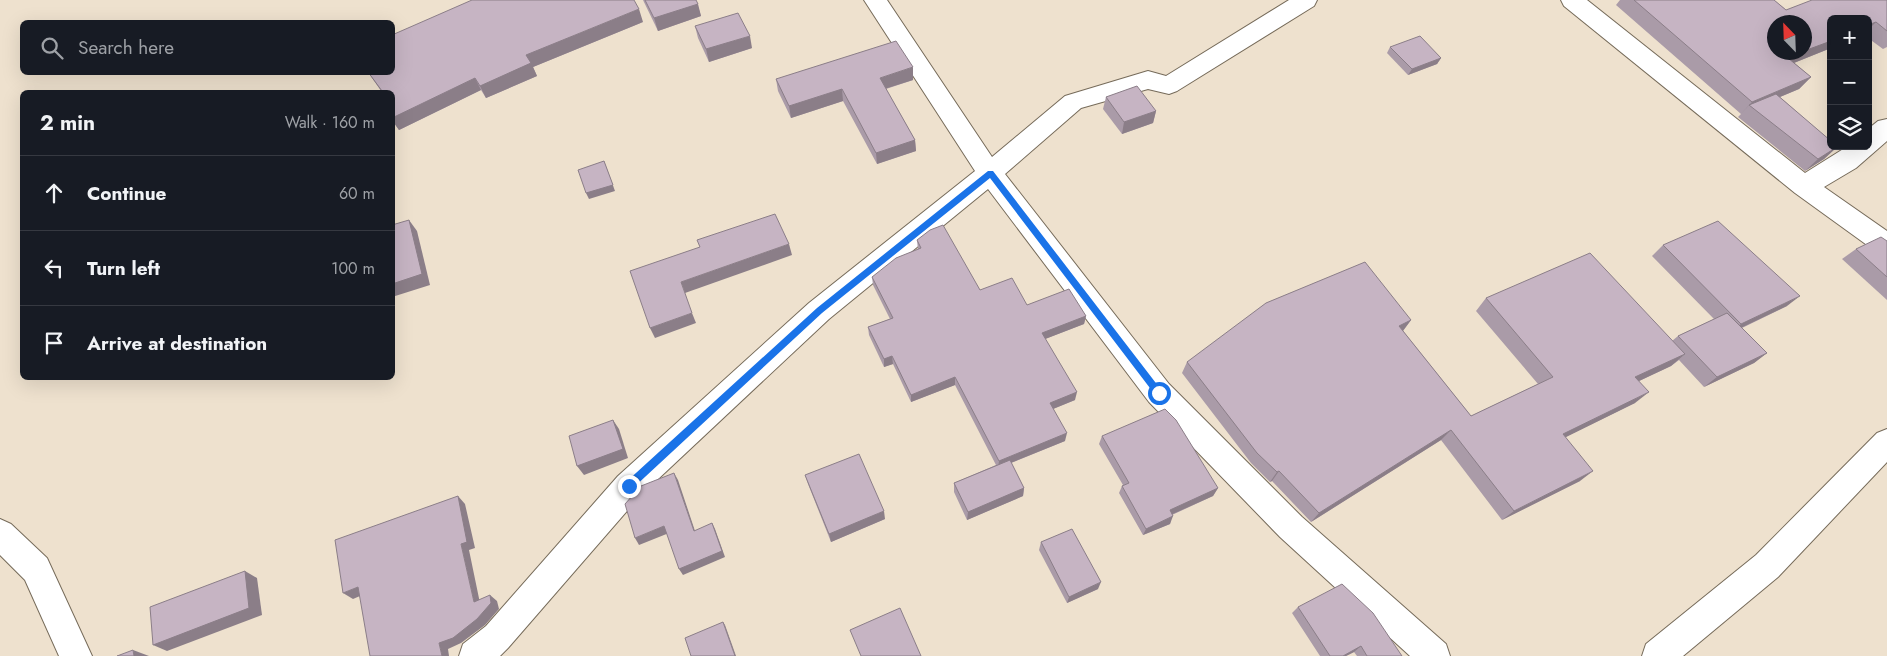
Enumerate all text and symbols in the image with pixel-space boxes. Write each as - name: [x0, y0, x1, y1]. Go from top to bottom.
- north arrow: [1767, 15, 1812, 60]
- map controls: [1827, 15, 1872, 150]
- button: +: [1827, 15, 1872, 60]
- search box: [20, 20, 395, 75]
- icon: search: [38, 34, 66, 62]
- text: Search here: [78, 34, 174, 61]
- button: −: [1827, 60, 1872, 105]
- button: layers: [1827, 105, 1872, 150]
- text: 2 min: [40, 108, 95, 138]
- text: Walk · 160 m: [285, 111, 375, 134]
- icon: ahead: [40, 179, 68, 207]
- text: Continue: [87, 180, 166, 207]
- text: 60 m: [339, 182, 375, 205]
- icon: left: [40, 254, 68, 282]
- text: Turn left: [87, 255, 160, 282]
- text: 100 m: [331, 257, 375, 280]
- icon: arrive: [40, 329, 68, 357]
- text: Arrive at destination: [87, 330, 267, 357]
- route start: [1148, 382, 1171, 405]
- route end: [618, 475, 641, 498]

